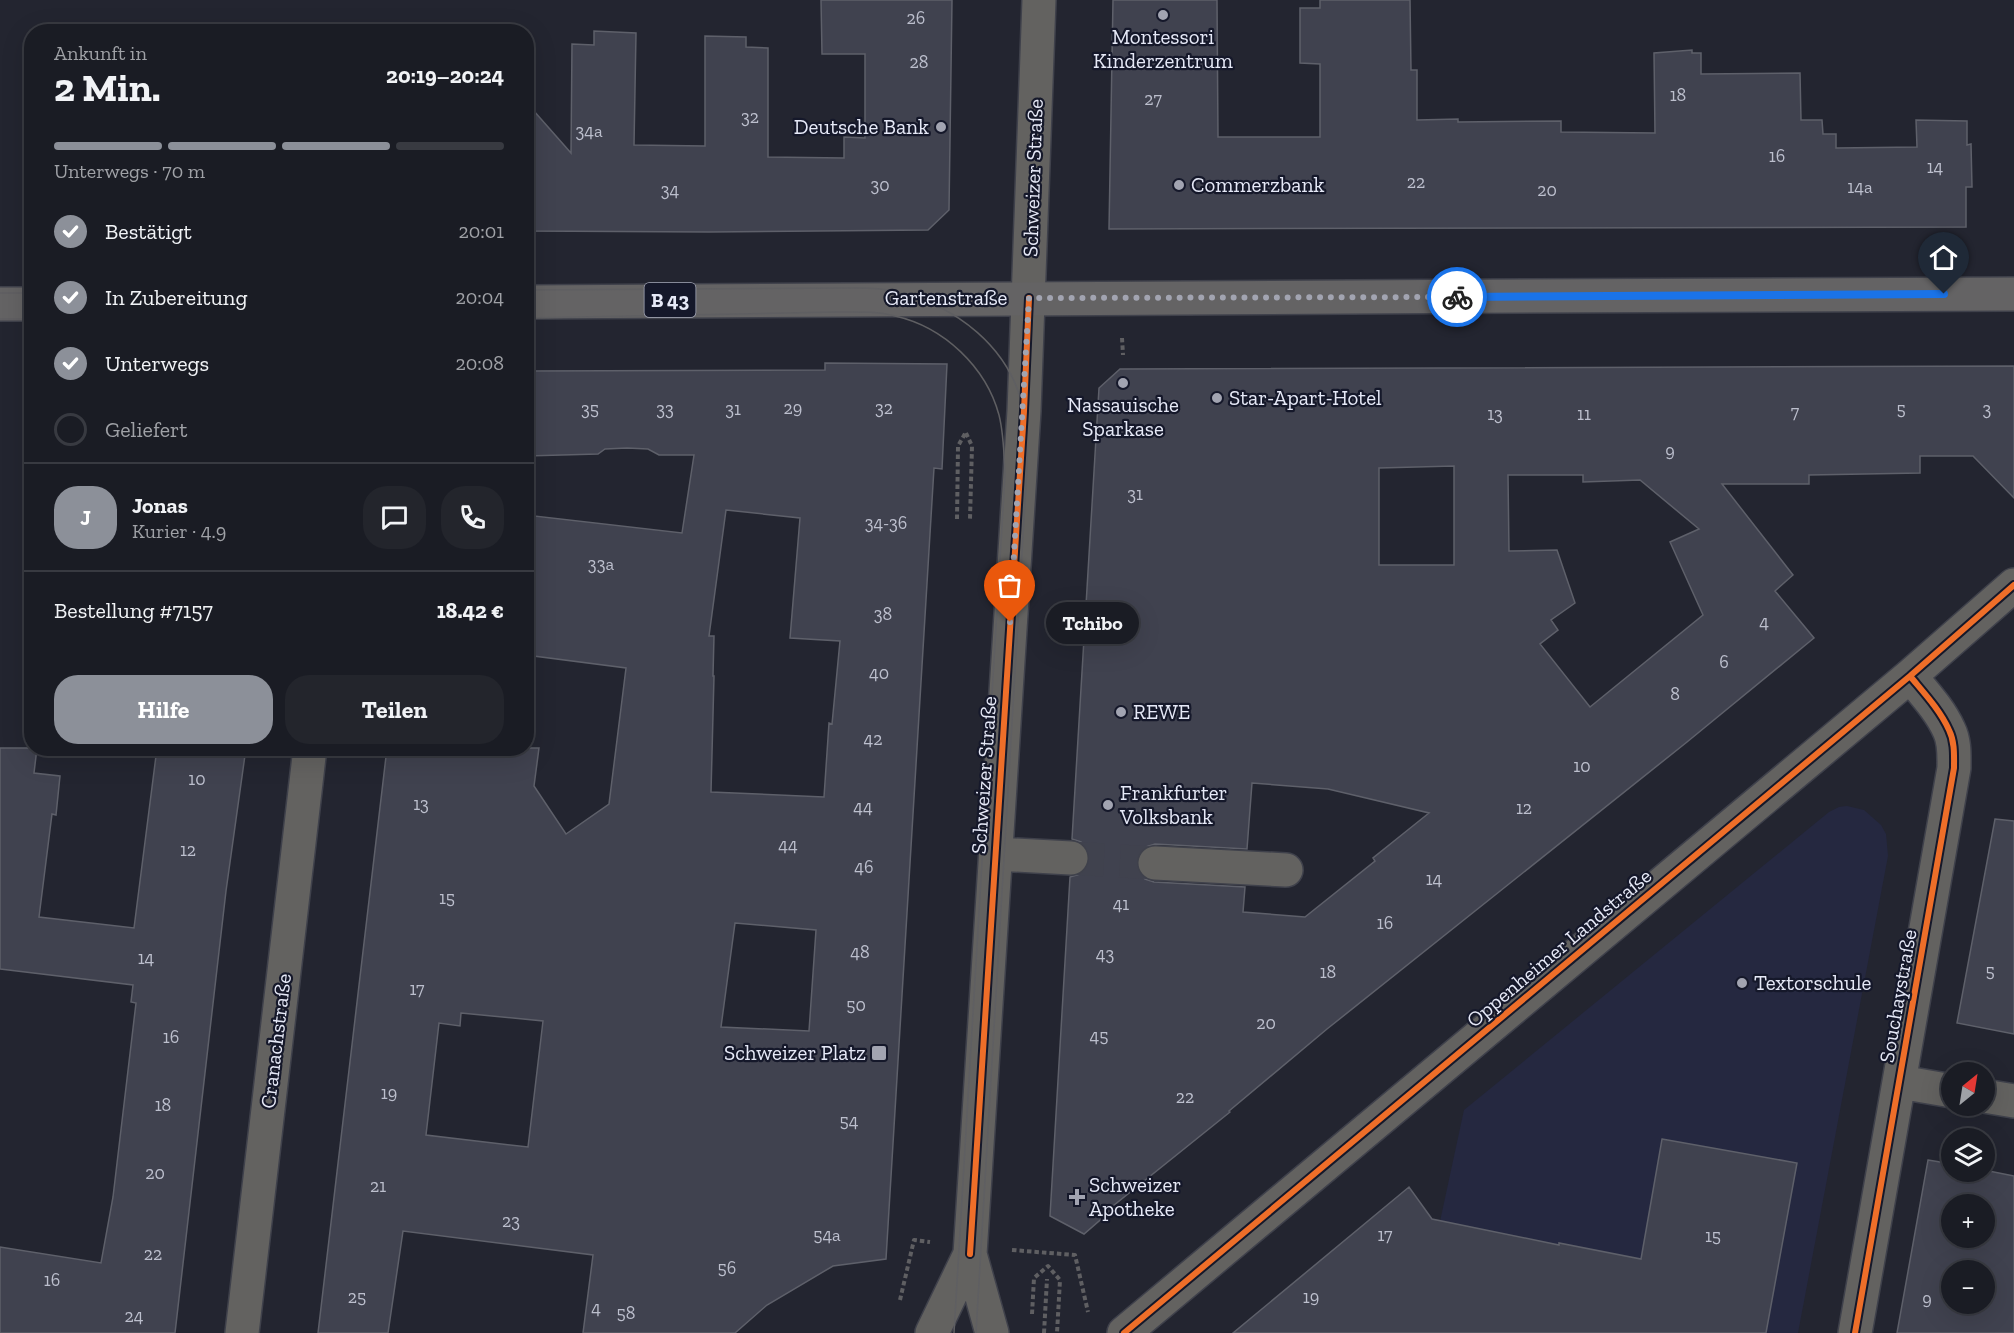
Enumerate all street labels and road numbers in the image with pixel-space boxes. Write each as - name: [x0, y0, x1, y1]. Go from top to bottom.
- street label: Schweizer Straße: [1017, 98, 1048, 257]
- road number: B 43: [644, 283, 696, 317]
- street label: Gartenstraße: [885, 285, 1007, 310]
- street label: Schweizer Straße: [966, 695, 1001, 855]
- street label: Oppenheimer Landstraße: [1461, 863, 1656, 1032]
- street label: Souchaystraße: [1873, 927, 1922, 1065]
- street label: Cranachstraße: [255, 972, 296, 1110]

